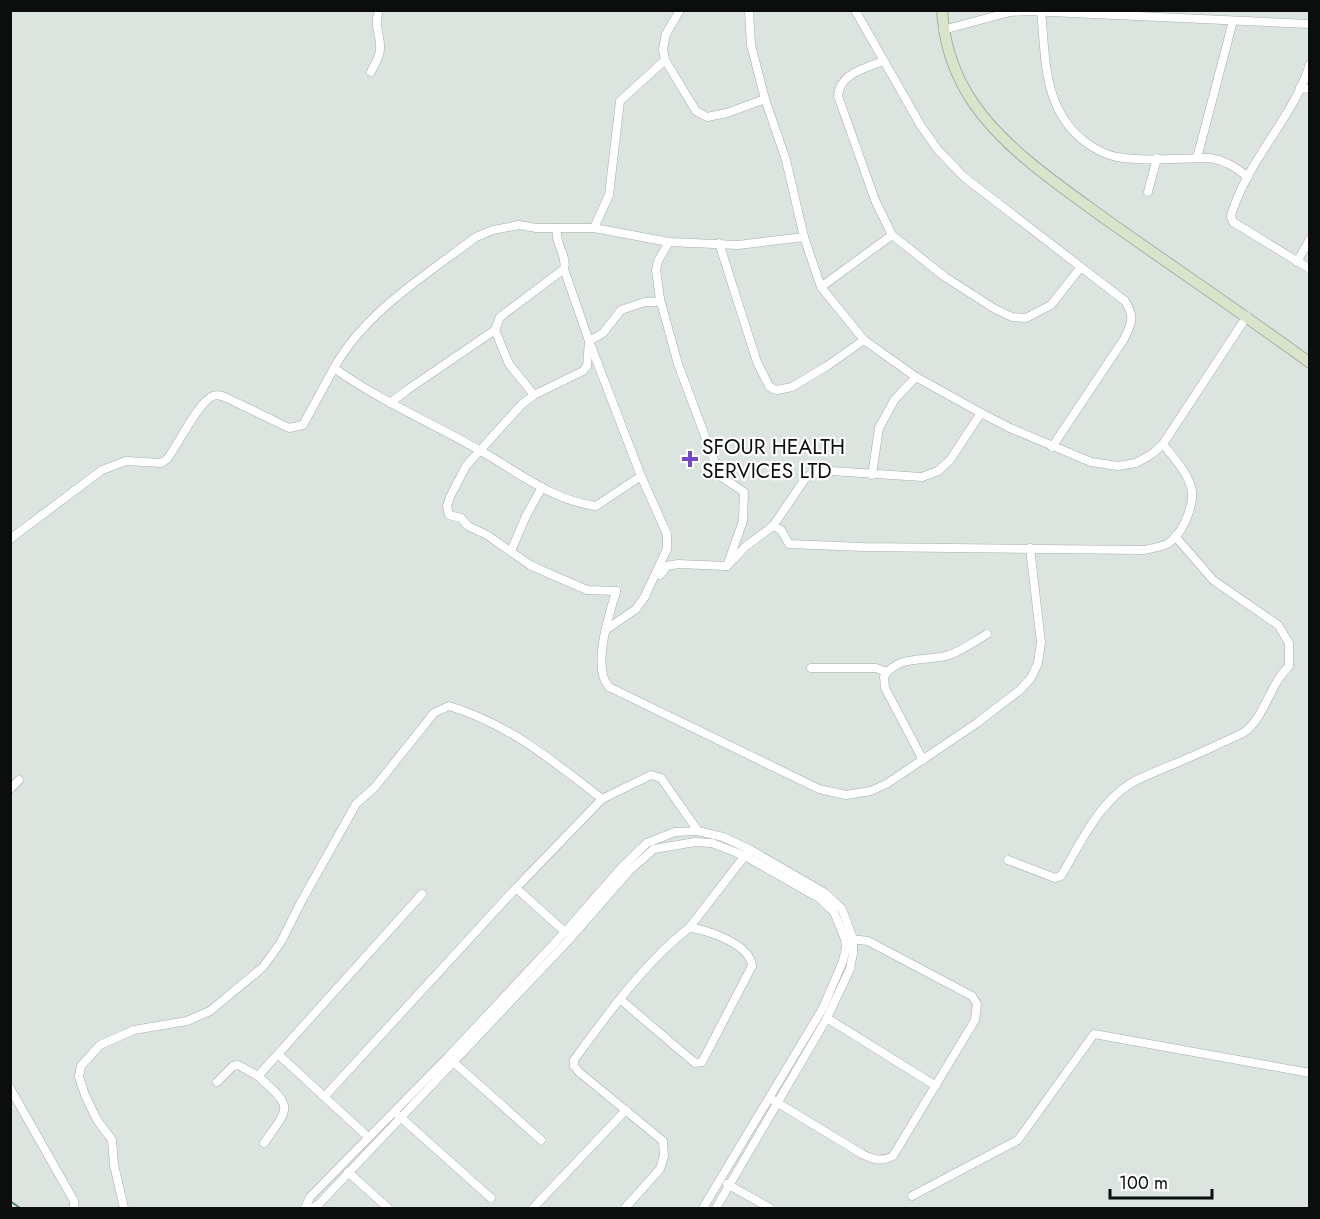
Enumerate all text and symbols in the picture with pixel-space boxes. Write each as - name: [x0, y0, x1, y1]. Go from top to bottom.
- place label: SFOUR HEALTH SERVICES LTD: [702, 432, 845, 486]
- marker: SFOUR HEALTH SERVICES LTD: [683, 452, 697, 466]
- scale bar: [1110, 1162, 1212, 1200]
- text: 100 m: [1119, 1170, 1168, 1196]

